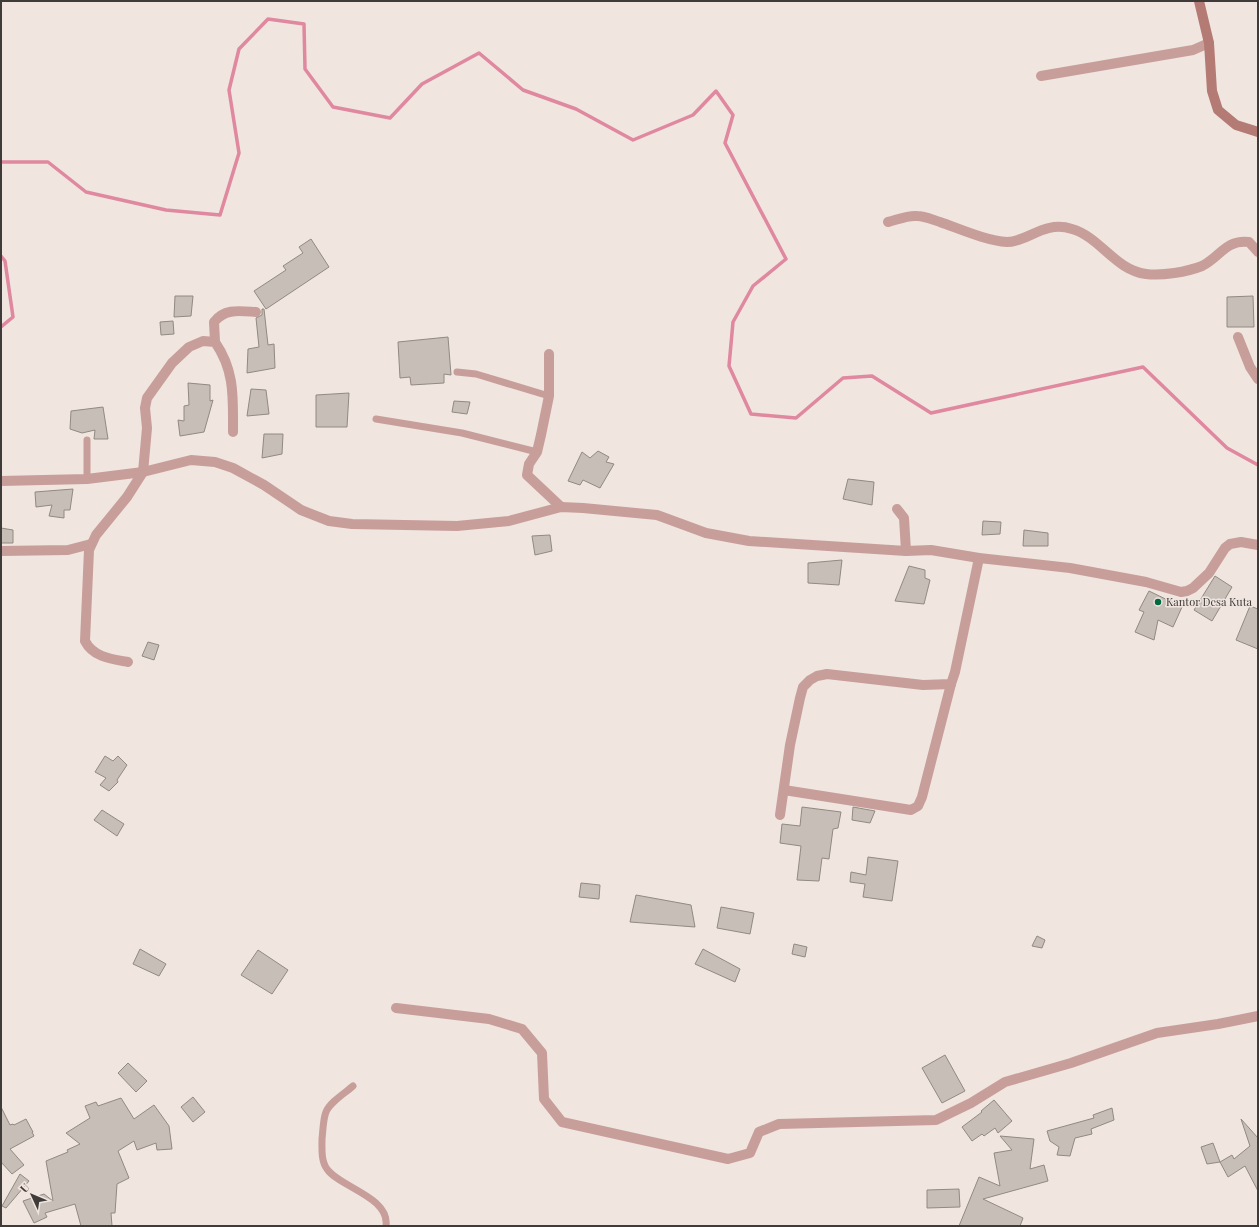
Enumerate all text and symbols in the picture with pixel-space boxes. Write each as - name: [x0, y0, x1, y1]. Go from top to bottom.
- place label: Kantor Desa Kuta: [1166, 594, 1253, 609]
- marker: Kantor Desa Kuta: [1153, 597, 1163, 607]
- north arrow: [12, 1175, 52, 1215]
- text: U: [16, 1179, 33, 1196]

